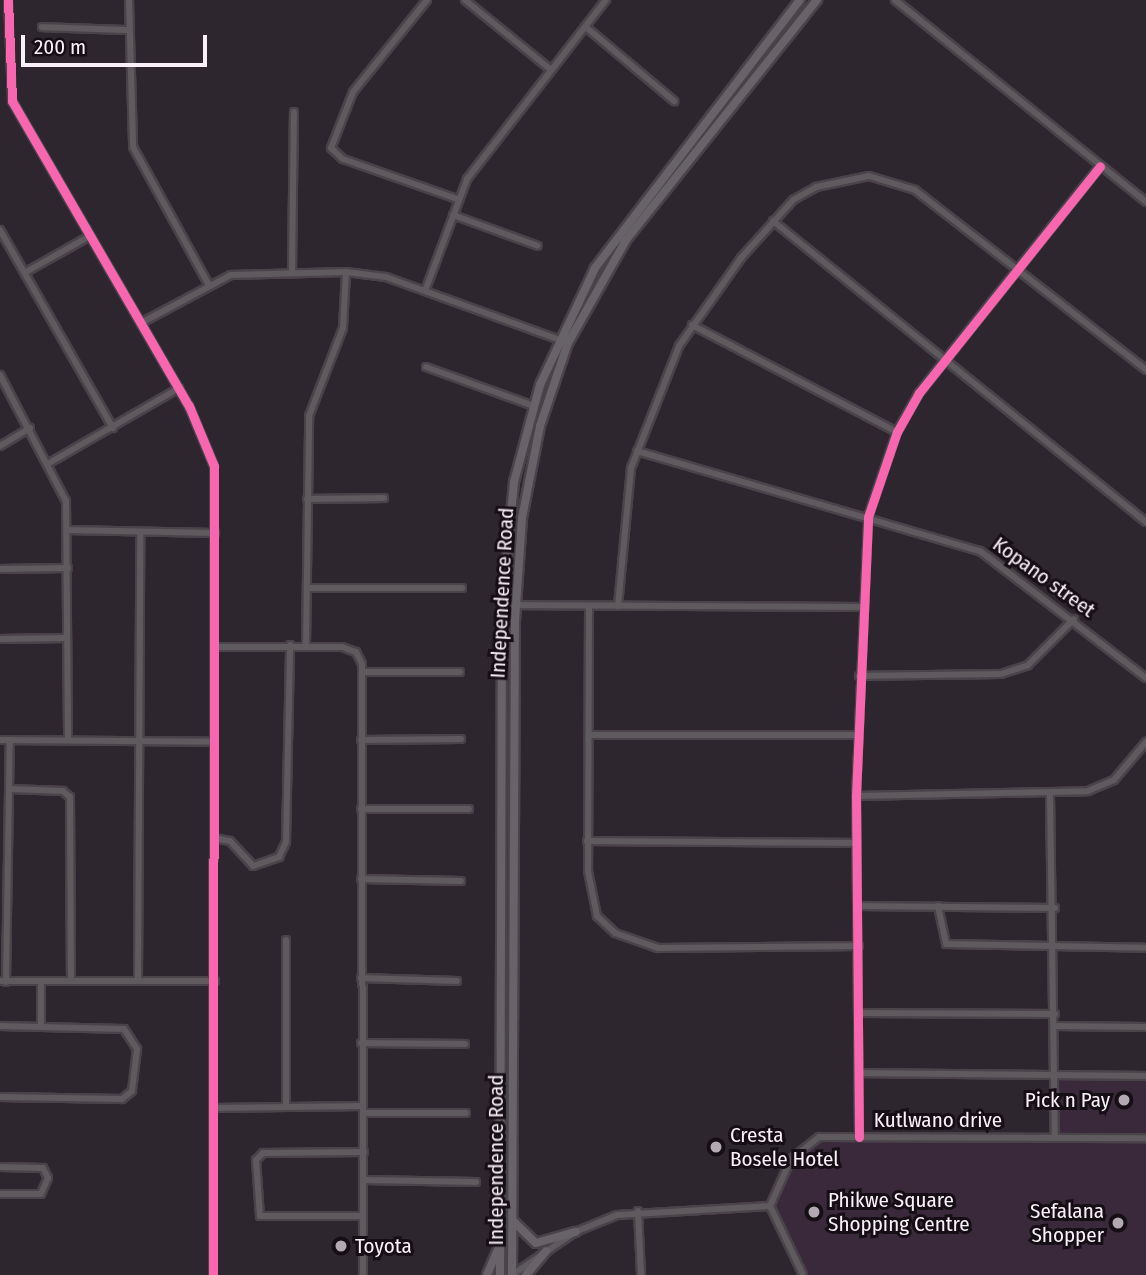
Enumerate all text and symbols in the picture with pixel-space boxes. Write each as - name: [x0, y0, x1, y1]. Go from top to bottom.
- scale bar: [24, 21, 210, 65]
- text: 200 m: [34, 34, 86, 60]
- street label: Independence Road: [485, 507, 519, 679]
- street label: Kopano street: [988, 531, 1100, 623]
- street label: Independence Road: [483, 1075, 509, 1245]
- place label: Pick n Pay: [1025, 1087, 1110, 1113]
- marker: Pick n Pay: [1116, 1092, 1132, 1108]
- street label: Kutlwano drive: [874, 1107, 1002, 1133]
- place label: Cresta Bosele Hotel: [730, 1122, 839, 1172]
- marker: Cresta Bosele Hotel: [708, 1139, 724, 1155]
- place label: Phikwe Square Shopping Centre: [828, 1187, 970, 1237]
- place label: Sefalana Shopper: [1030, 1198, 1104, 1248]
- marker: Phikwe Square Shopping Centre: [806, 1204, 822, 1220]
- marker: Sefalana Shopper: [1110, 1215, 1126, 1231]
- place label: Toyota: [355, 1233, 412, 1259]
- marker: Toyota: [333, 1238, 349, 1254]

